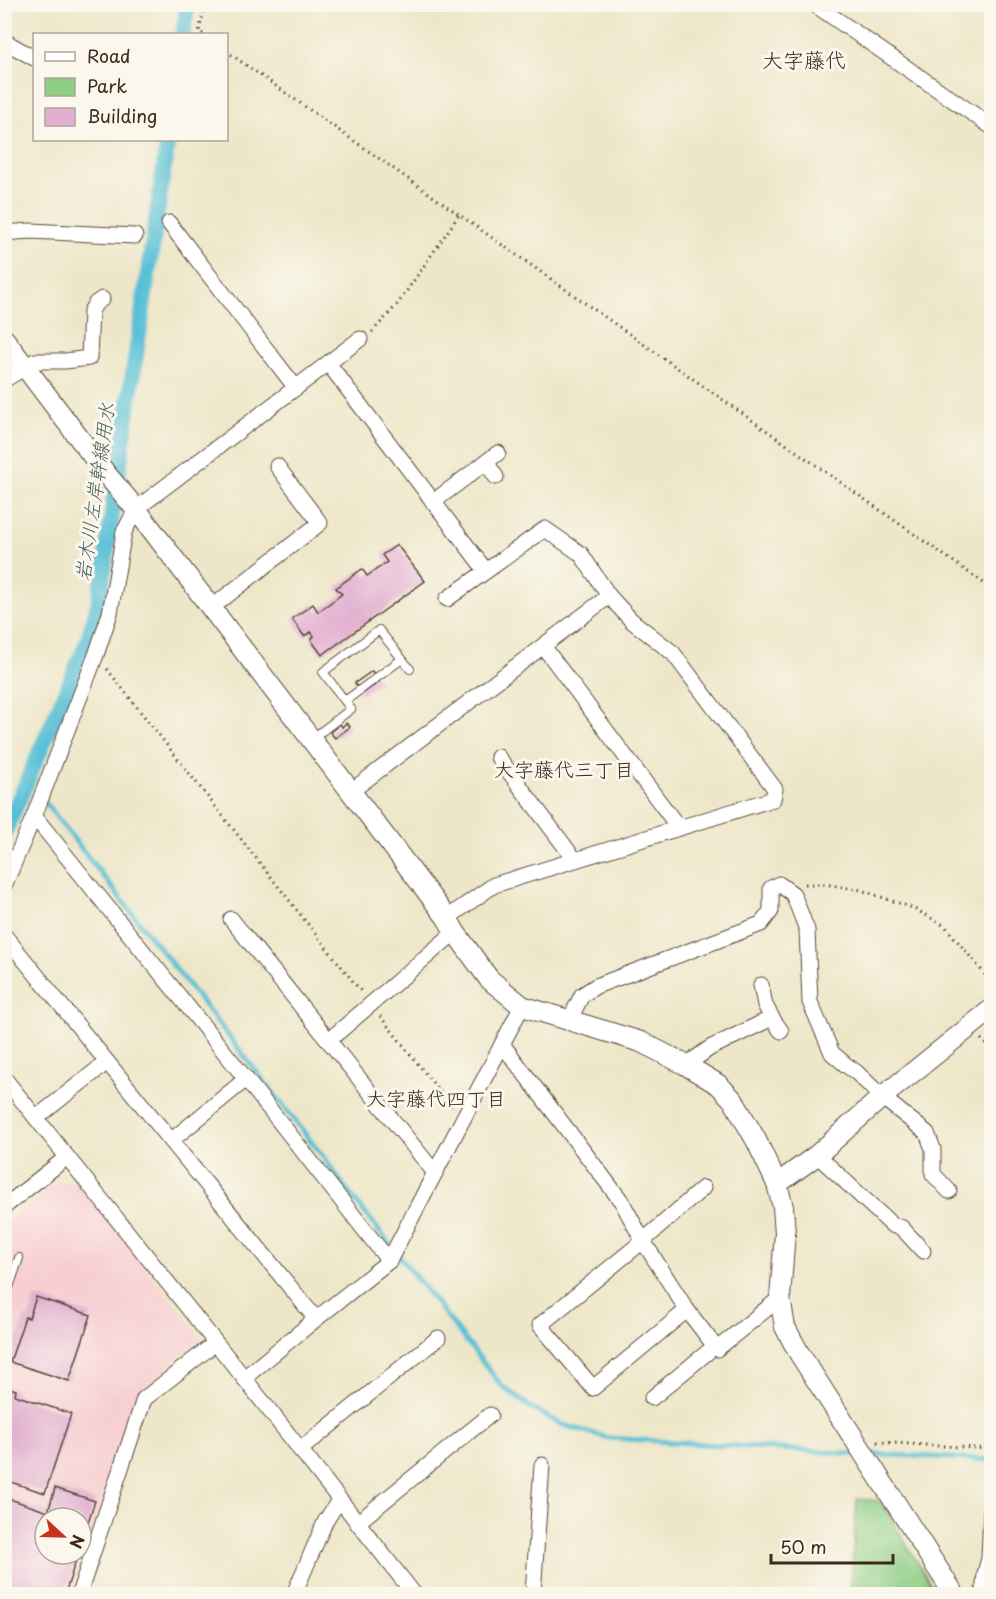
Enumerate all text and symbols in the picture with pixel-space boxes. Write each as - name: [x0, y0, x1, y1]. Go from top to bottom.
- legend: [33, 33, 228, 141]
- text: Road: [87, 42, 131, 69]
- district label: 大字藤代: [762, 43, 846, 75]
- text: Park: [87, 72, 127, 99]
- text: Building: [87, 102, 157, 129]
- water label: 岩木川左岸幹線用水: [67, 401, 121, 583]
- district label: 大字藤代三丁目: [494, 754, 634, 784]
- district label: 大字藤代四丁目: [366, 1083, 506, 1113]
- north arrow: [33, 1506, 93, 1566]
- scale bar: [771, 1527, 892, 1565]
- text: N: [64, 1532, 91, 1552]
- text: 50 m: [780, 1533, 827, 1560]

